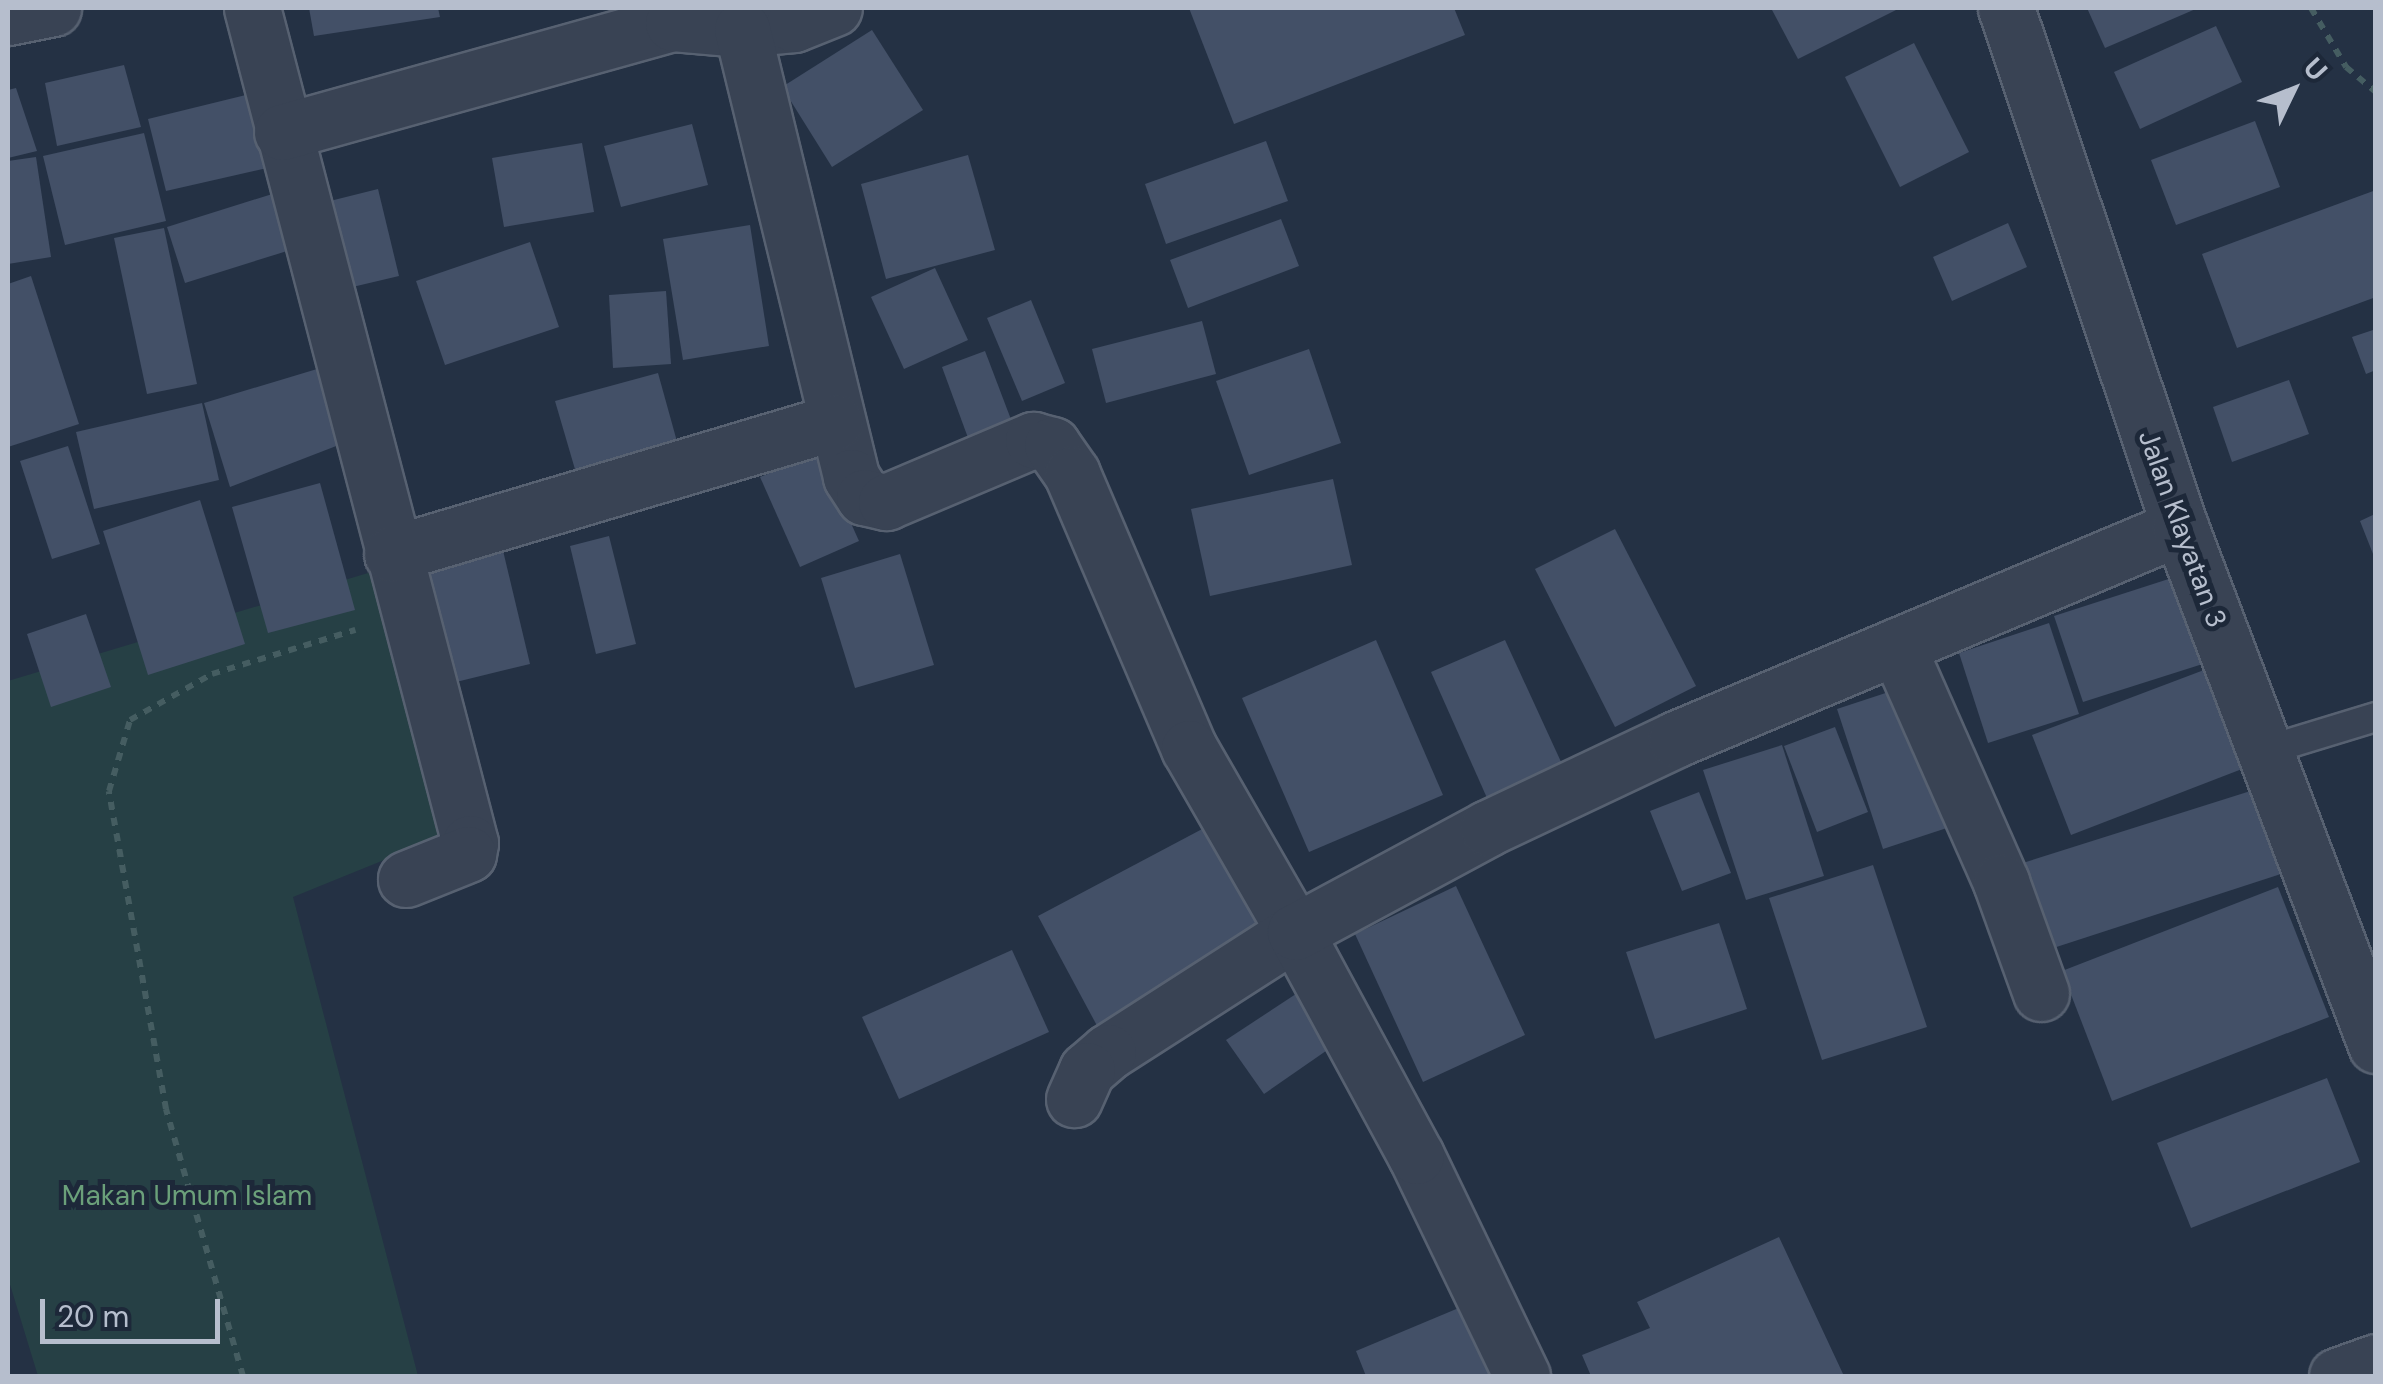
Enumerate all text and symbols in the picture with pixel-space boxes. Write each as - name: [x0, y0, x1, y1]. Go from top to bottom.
- north arrow: [2243, 40, 2343, 140]
- text: U: [2295, 50, 2335, 89]
- street label: Jalan Klayatan 3: [2131, 426, 2233, 632]
- park label: Makan Umum Islam: [62, 1179, 312, 1213]
- scale bar: [45, 1279, 225, 1341]
- text: 20 m: [57, 1297, 129, 1336]

